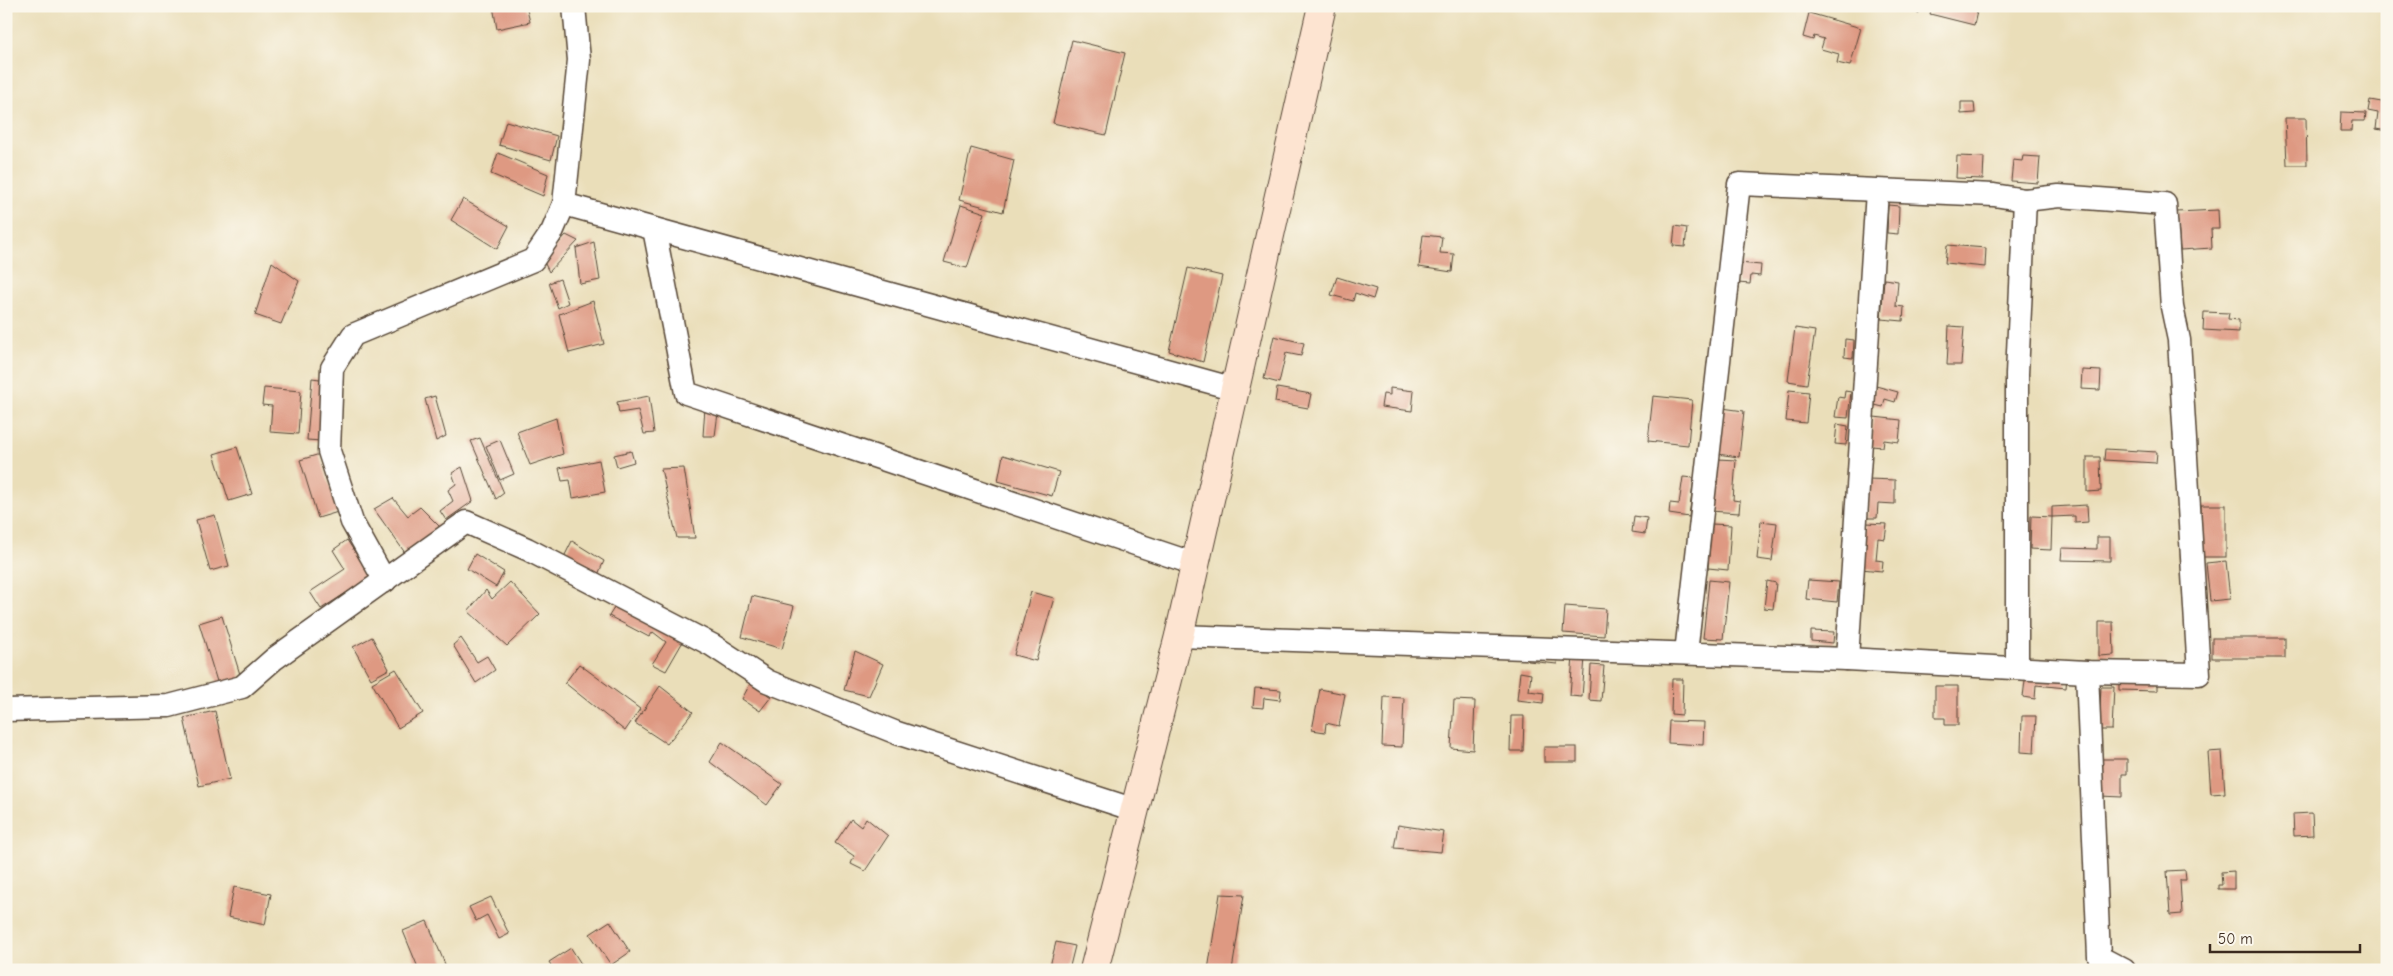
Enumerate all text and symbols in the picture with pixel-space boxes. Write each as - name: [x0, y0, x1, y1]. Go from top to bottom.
- scale bar: [2210, 921, 2360, 953]
- text: 50 m: [2218, 930, 2253, 948]

